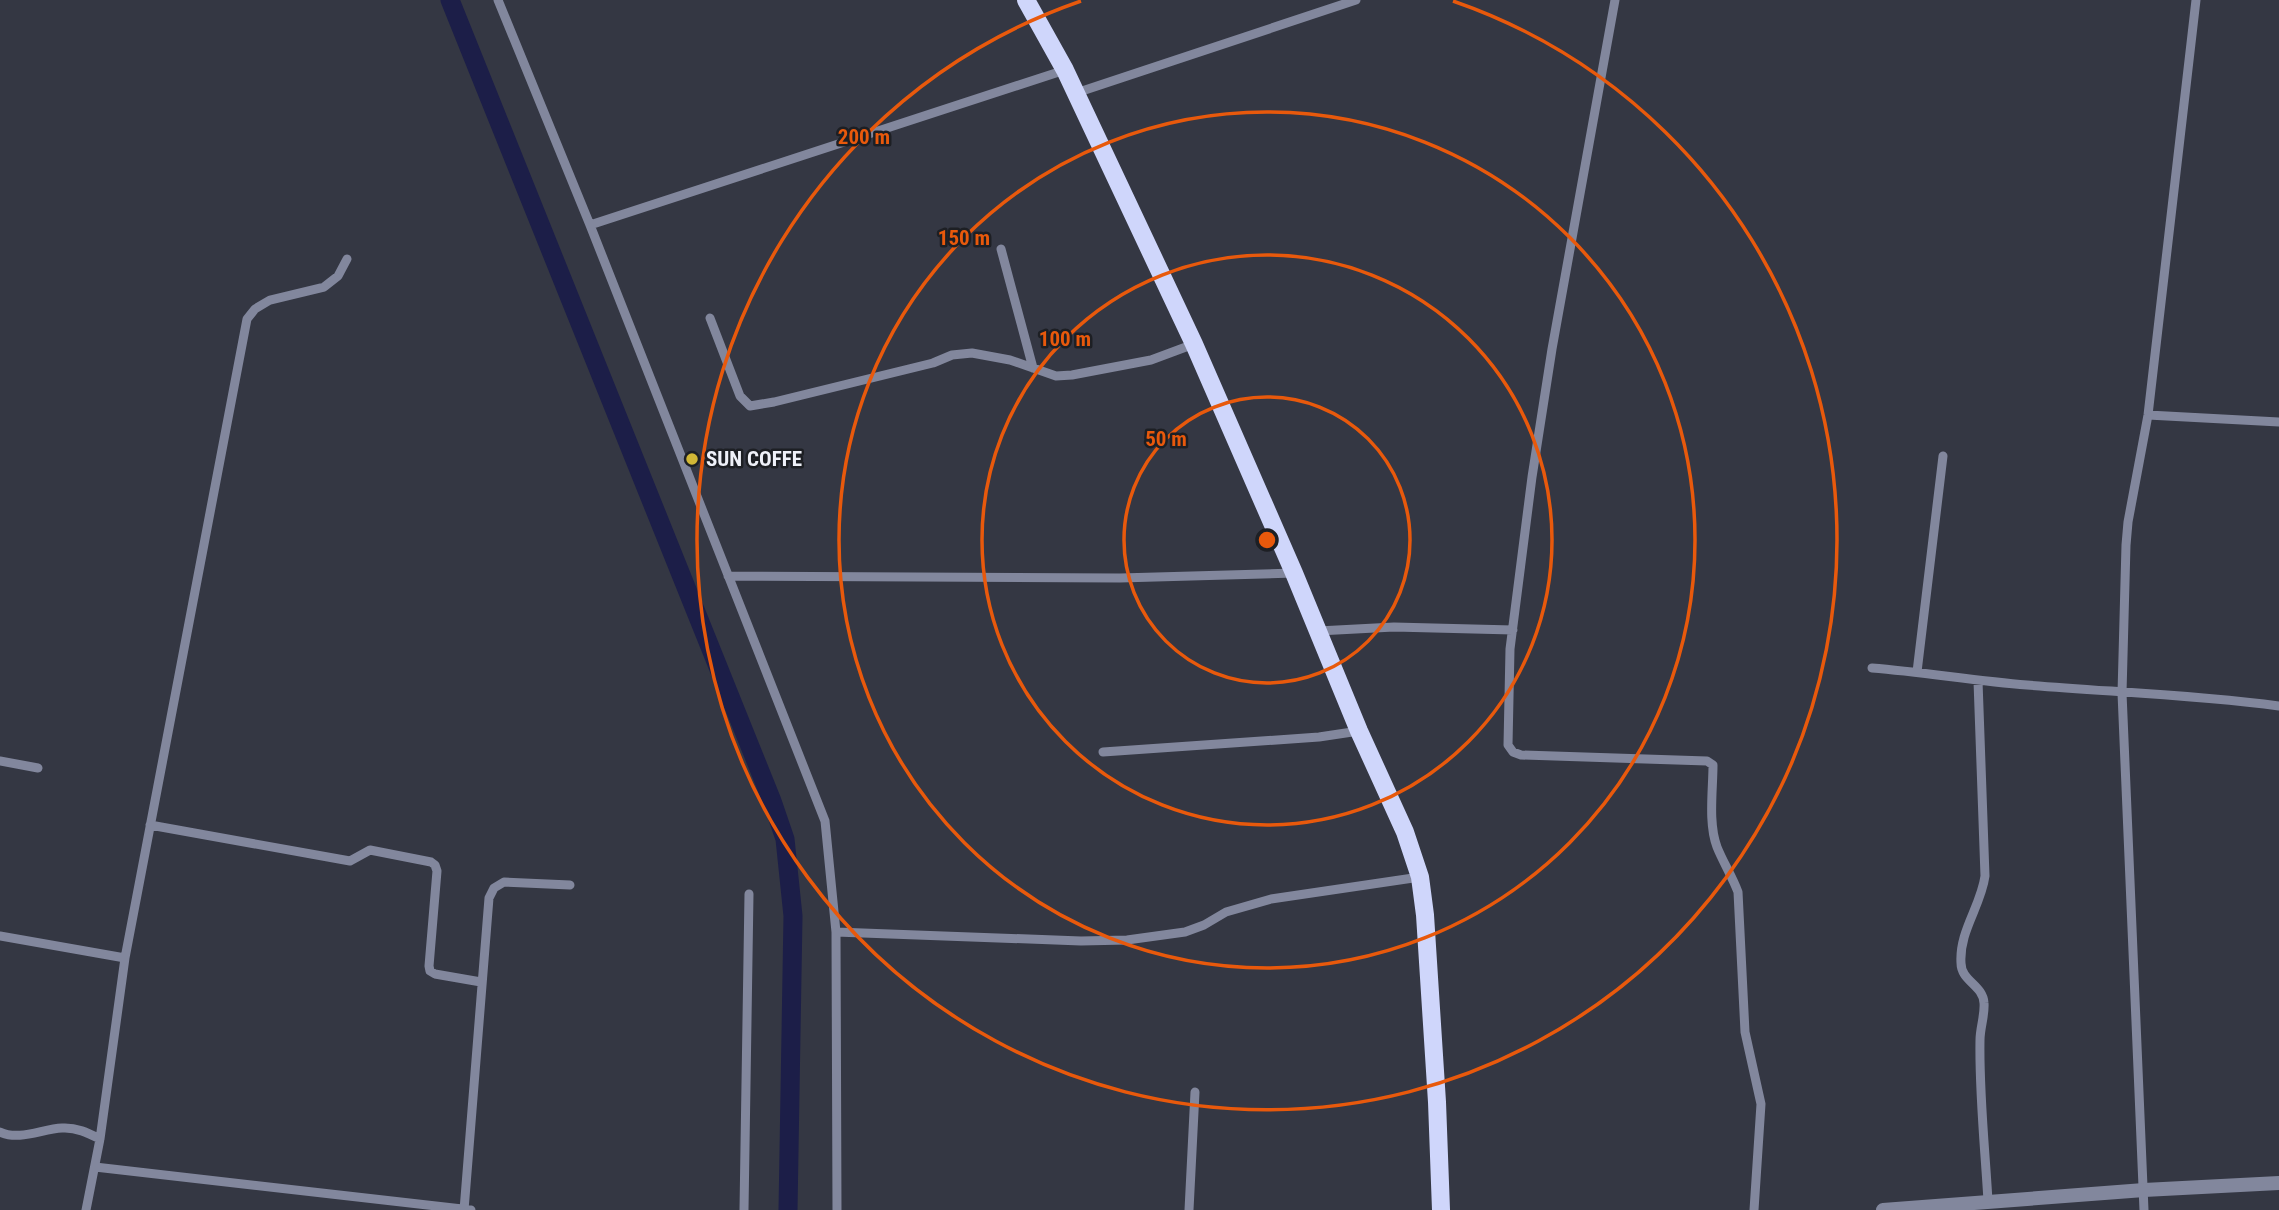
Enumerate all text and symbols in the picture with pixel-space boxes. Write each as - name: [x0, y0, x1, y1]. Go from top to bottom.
- text: 200 m: [838, 125, 890, 149]
- text: 150 m: [938, 226, 990, 250]
- text: 100 m: [1039, 327, 1091, 351]
- text: 50 m: [1145, 427, 1187, 451]
- place label: SUN COFFE: [706, 447, 802, 471]
- marker: SUN COFFE: [684, 451, 700, 467]
- centre of rings: [1255, 528, 1279, 552]

